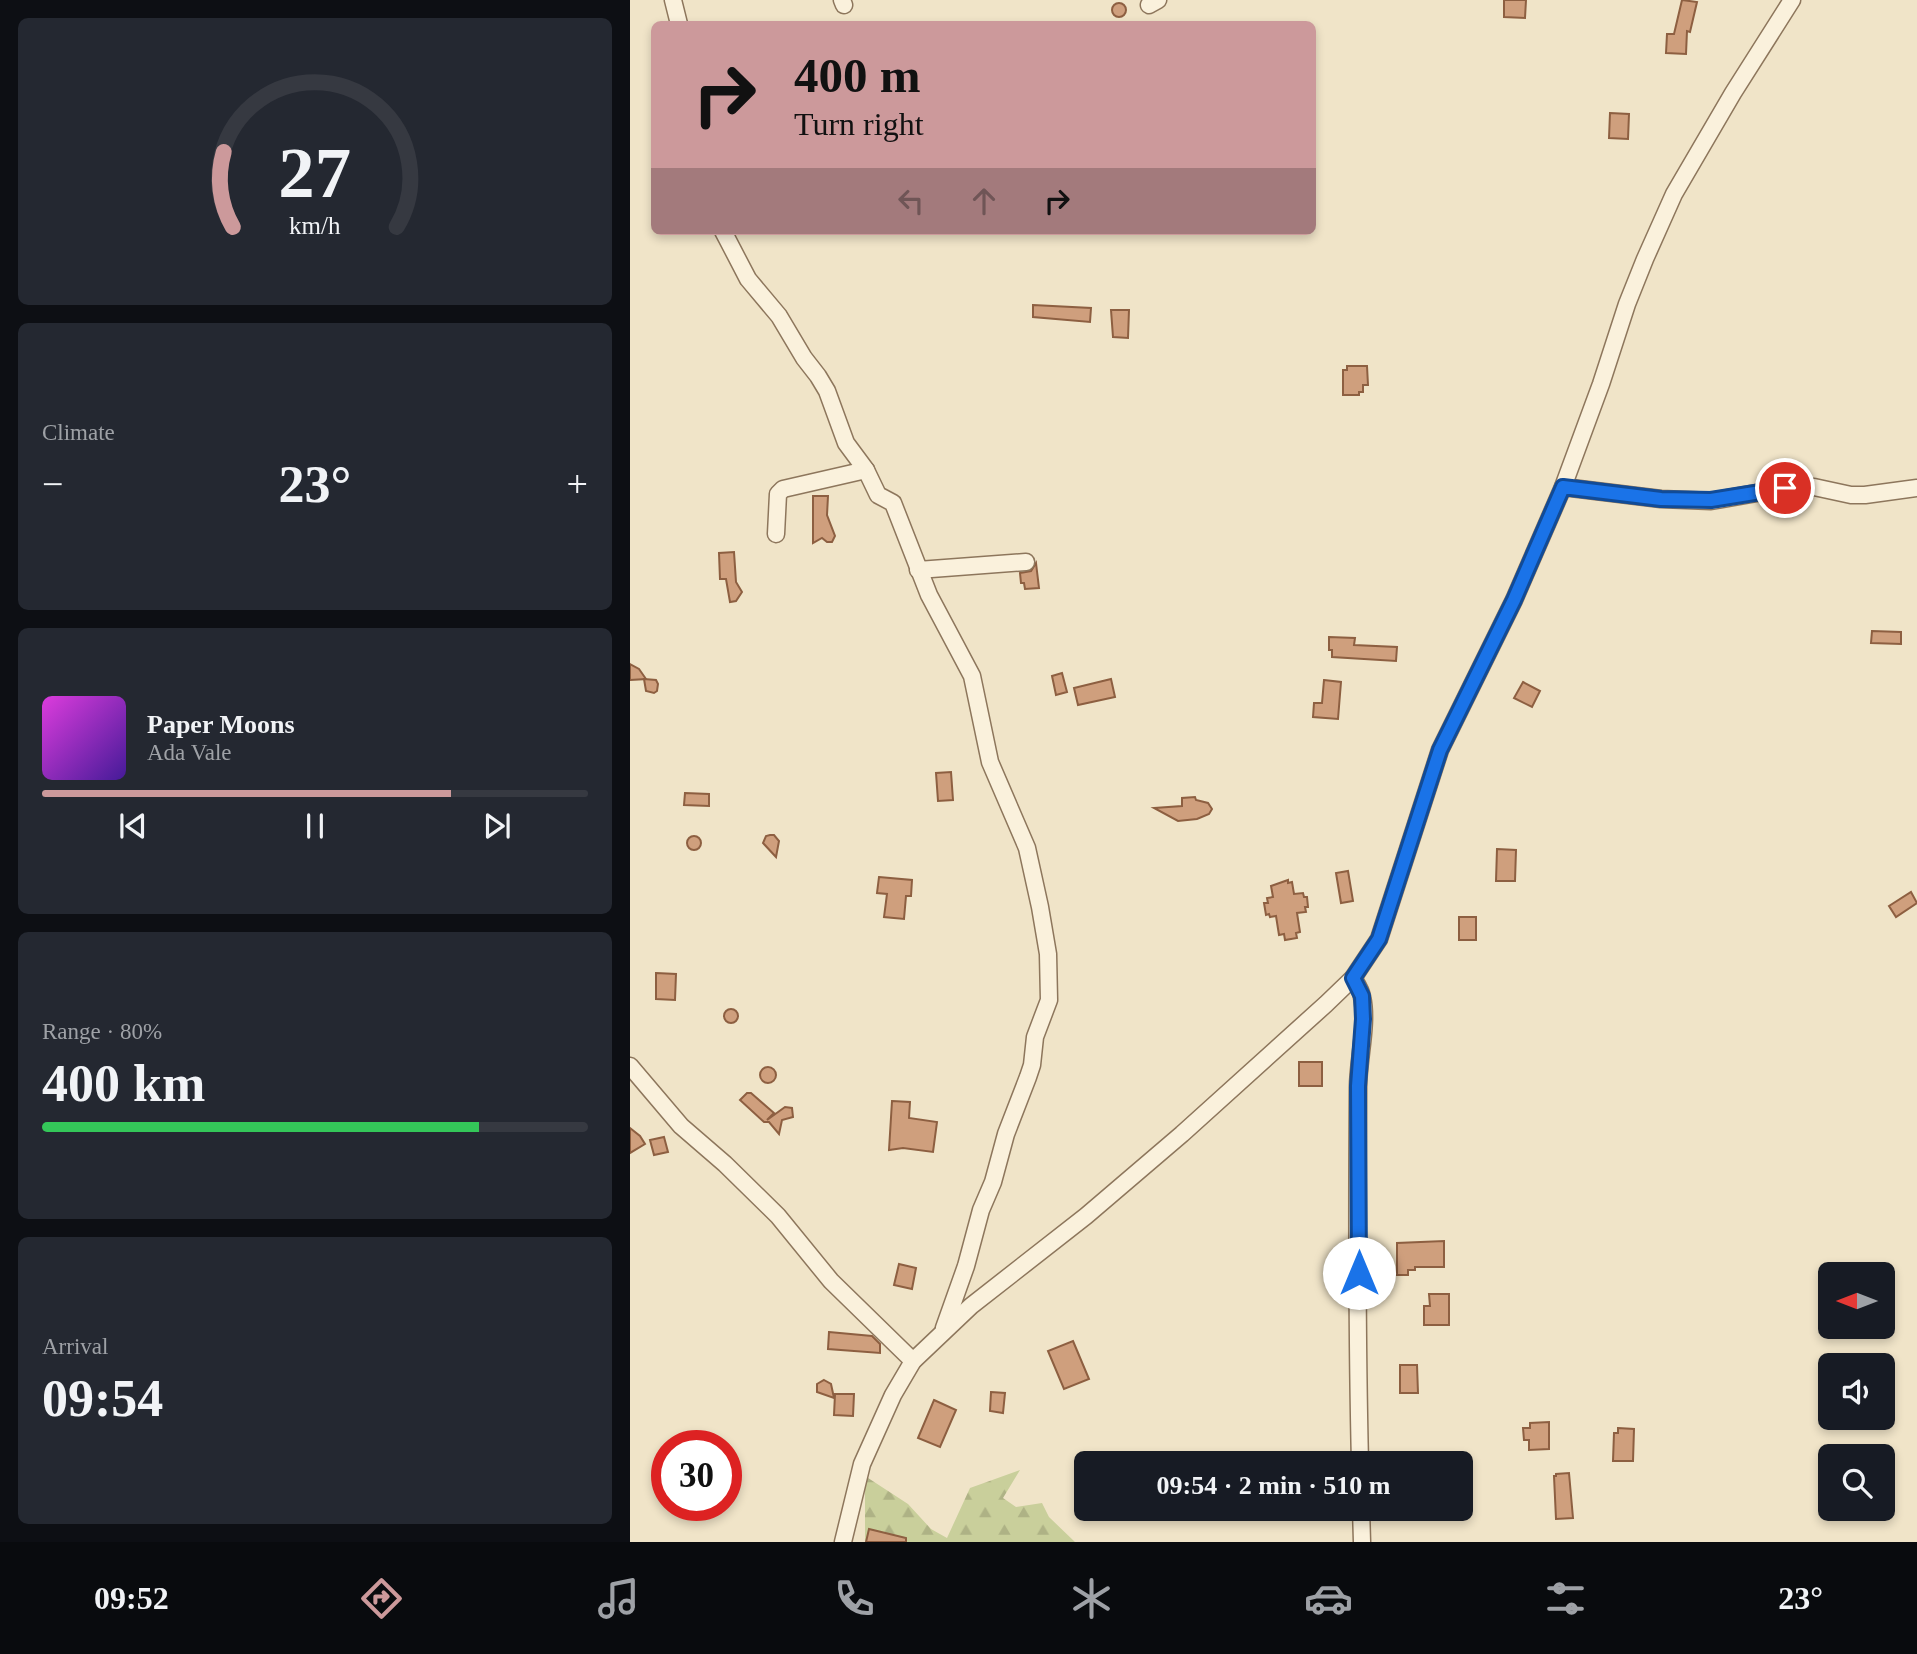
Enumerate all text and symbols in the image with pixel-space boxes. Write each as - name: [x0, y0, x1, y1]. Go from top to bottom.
- text: 400 m: [794, 48, 921, 103]
- icon: right: [679, 49, 770, 140]
- text: Turn right: [794, 106, 924, 142]
- text: 27: [279, 133, 351, 214]
- icon: left: [892, 182, 930, 220]
- icon: ahead: [965, 182, 1003, 220]
- icon: right: [1038, 182, 1076, 220]
- text: km/h: [289, 212, 341, 239]
- text: Climate: [42, 420, 115, 445]
- text: 23°: [279, 456, 351, 513]
- pin: [1755, 458, 1815, 518]
- text: −: [42, 463, 63, 505]
- text: +: [567, 463, 588, 505]
- icon: arrive: [1766, 469, 1804, 507]
- text: Paper Moons: [147, 710, 295, 739]
- text: Ada Vale: [147, 740, 232, 765]
- icon: previous: [114, 807, 152, 845]
- icon: pause: [296, 807, 334, 845]
- icon: next: [478, 807, 516, 845]
- text: Range · 80%: [42, 1019, 162, 1044]
- text: 400 km: [42, 1055, 205, 1112]
- position arrow: [1322, 1236, 1396, 1310]
- north arrow: [1818, 1262, 1895, 1339]
- map controls: [1818, 1262, 1895, 1521]
- text: Arrival: [42, 1334, 108, 1359]
- button: sound: [1818, 1353, 1895, 1430]
- text: 09:54: [42, 1370, 163, 1427]
- speed limit sign: 30: [651, 1430, 742, 1521]
- button: search: [1818, 1444, 1895, 1521]
- text: 09:54 · 2 min · 510 m: [1157, 1471, 1391, 1500]
- icon: directions: [357, 1574, 406, 1623]
- icon: music: [594, 1574, 643, 1623]
- icon: phone: [830, 1574, 879, 1623]
- icon: climate: [1067, 1574, 1116, 1623]
- icon: car: [1304, 1574, 1353, 1623]
- icon: filters: [1541, 1574, 1590, 1623]
- text: 09:52: [94, 1580, 169, 1616]
- text: 23°: [1778, 1580, 1823, 1616]

